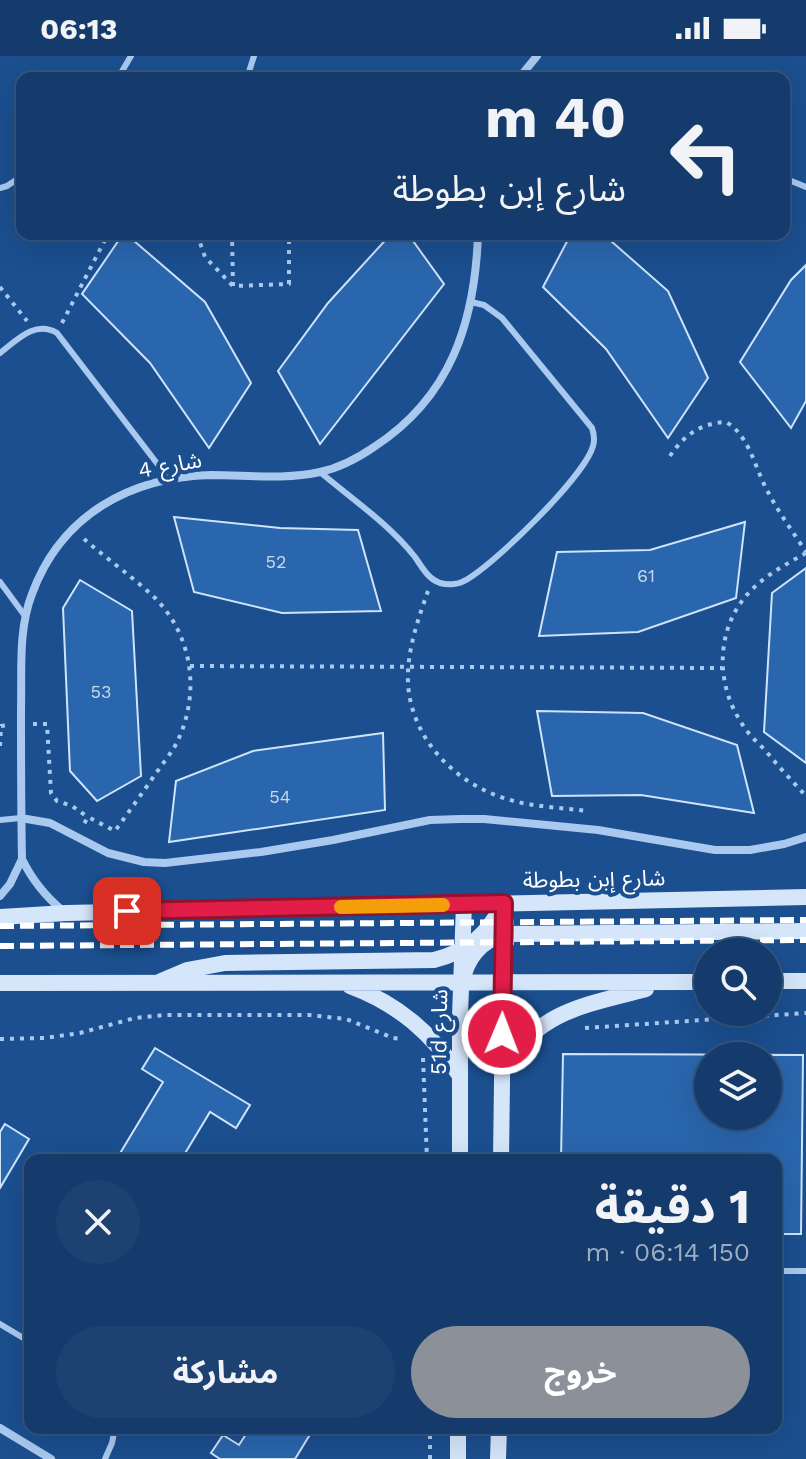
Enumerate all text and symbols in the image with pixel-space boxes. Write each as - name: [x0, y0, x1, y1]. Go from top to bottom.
- text: 06:13: [40, 11, 118, 46]
- text: 40 m: [485, 85, 626, 151]
- icon: left: [654, 104, 758, 208]
- text: شارع إبن بطوطة: [393, 168, 626, 210]
- street label: شارع 4: [136, 447, 204, 487]
- house number: 52: [266, 551, 286, 572]
- house number: 61: [637, 565, 655, 586]
- house number: 53: [91, 681, 111, 702]
- house number: 54: [269, 786, 291, 807]
- street label: شارع إبن بطوطة: [523, 865, 666, 897]
- pin: [93, 877, 161, 945]
- icon: arrive: [105, 889, 149, 933]
- map controls: [694, 938, 782, 1130]
- button: search: [694, 938, 782, 1026]
- street label: 51d شارع: [426, 989, 456, 1075]
- position arrow: [460, 992, 544, 1076]
- button: layers: [694, 1042, 782, 1130]
- text: 1 دقيقة: [595, 1178, 750, 1235]
- button: close: [56, 1180, 140, 1264]
- text: 150 m · 06:14: [586, 1237, 750, 1267]
- button: مشاركة: [56, 1326, 395, 1418]
- button: خروج: [411, 1326, 750, 1418]

